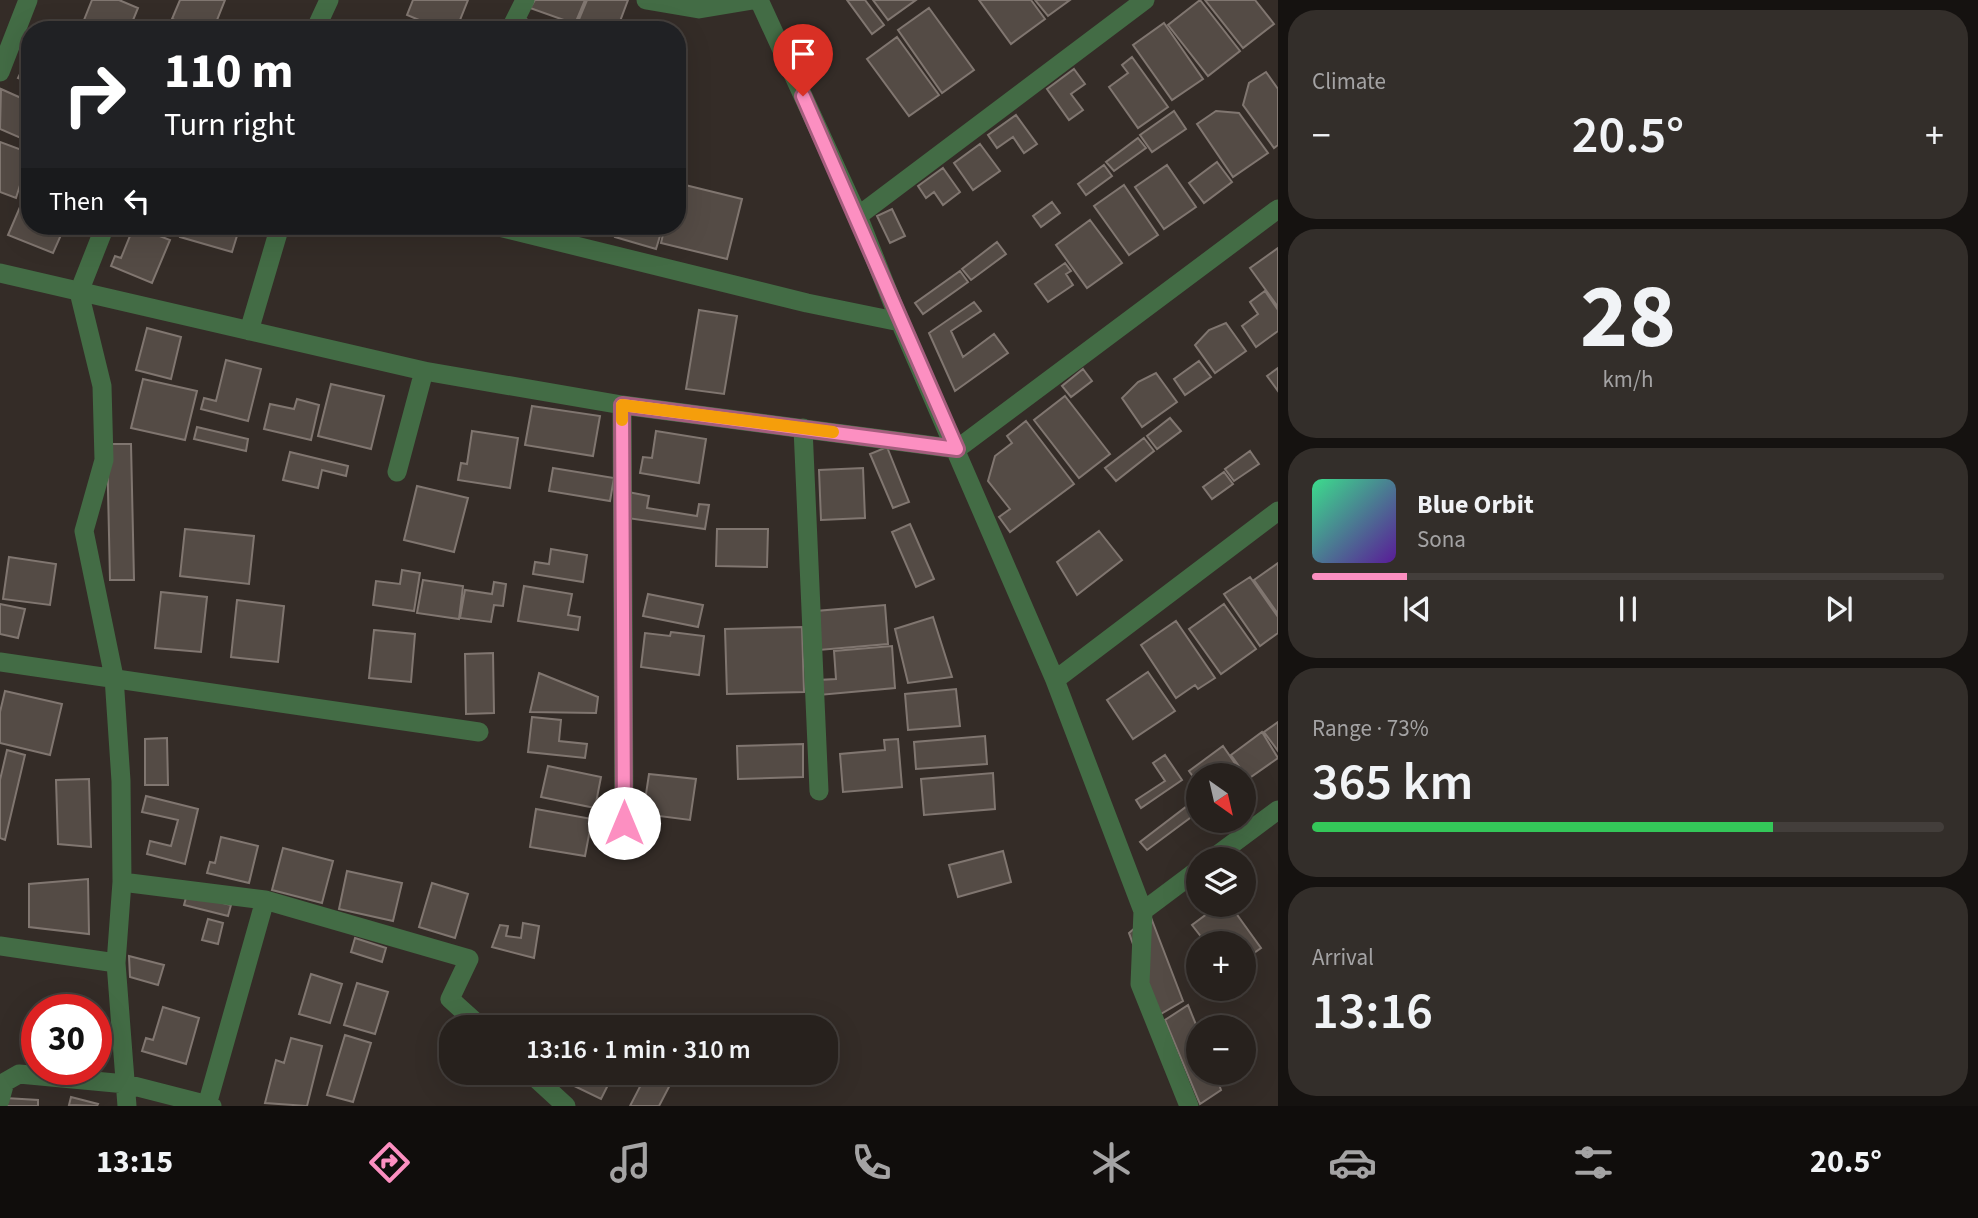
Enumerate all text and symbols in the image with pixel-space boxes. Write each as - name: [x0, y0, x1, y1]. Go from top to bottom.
- pin: [773, 24, 833, 96]
- icon: arrive: [784, 35, 822, 73]
- text: 110 m: [164, 37, 293, 107]
- icon: right: [49, 49, 140, 140]
- text: Climate: [1312, 65, 1386, 98]
- text: 20.5°: [1572, 99, 1684, 173]
- text: Turn right: [164, 102, 295, 148]
- text: −: [1312, 109, 1331, 163]
- text: +: [1925, 109, 1944, 163]
- icon: left: [118, 182, 156, 220]
- text: Then: [49, 183, 104, 220]
- text: 28: [1580, 253, 1676, 382]
- text: km/h: [1602, 363, 1654, 396]
- text: Blue Orbit: [1417, 486, 1534, 523]
- text: Sona: [1417, 523, 1466, 556]
- icon: previous: [1398, 590, 1436, 628]
- icon: pause: [1609, 590, 1647, 628]
- icon: next: [1820, 590, 1858, 628]
- text: Range · 73%: [1312, 712, 1429, 745]
- text: 365 km: [1312, 746, 1473, 820]
- north arrow: [1186, 763, 1256, 833]
- map controls: [1186, 763, 1256, 1085]
- position arrow: [587, 786, 661, 860]
- button: layers: [1186, 847, 1256, 917]
- button: +: [1186, 931, 1256, 1001]
- text: Arrival: [1312, 941, 1374, 974]
- text: 13:16: [1312, 975, 1433, 1049]
- speed limit sign: 30: [21, 994, 112, 1085]
- button: −: [1186, 1015, 1256, 1085]
- text: 13:16 · 1 min · 310 m: [526, 1031, 751, 1068]
- icon: directions: [365, 1138, 414, 1187]
- icon: music: [606, 1138, 655, 1187]
- icon: phone: [847, 1138, 896, 1187]
- icon: climate: [1087, 1138, 1136, 1187]
- icon: car: [1328, 1138, 1377, 1187]
- icon: filters: [1569, 1138, 1618, 1187]
- text: 13:15: [96, 1139, 173, 1185]
- text: 20.5°: [1810, 1139, 1882, 1185]

